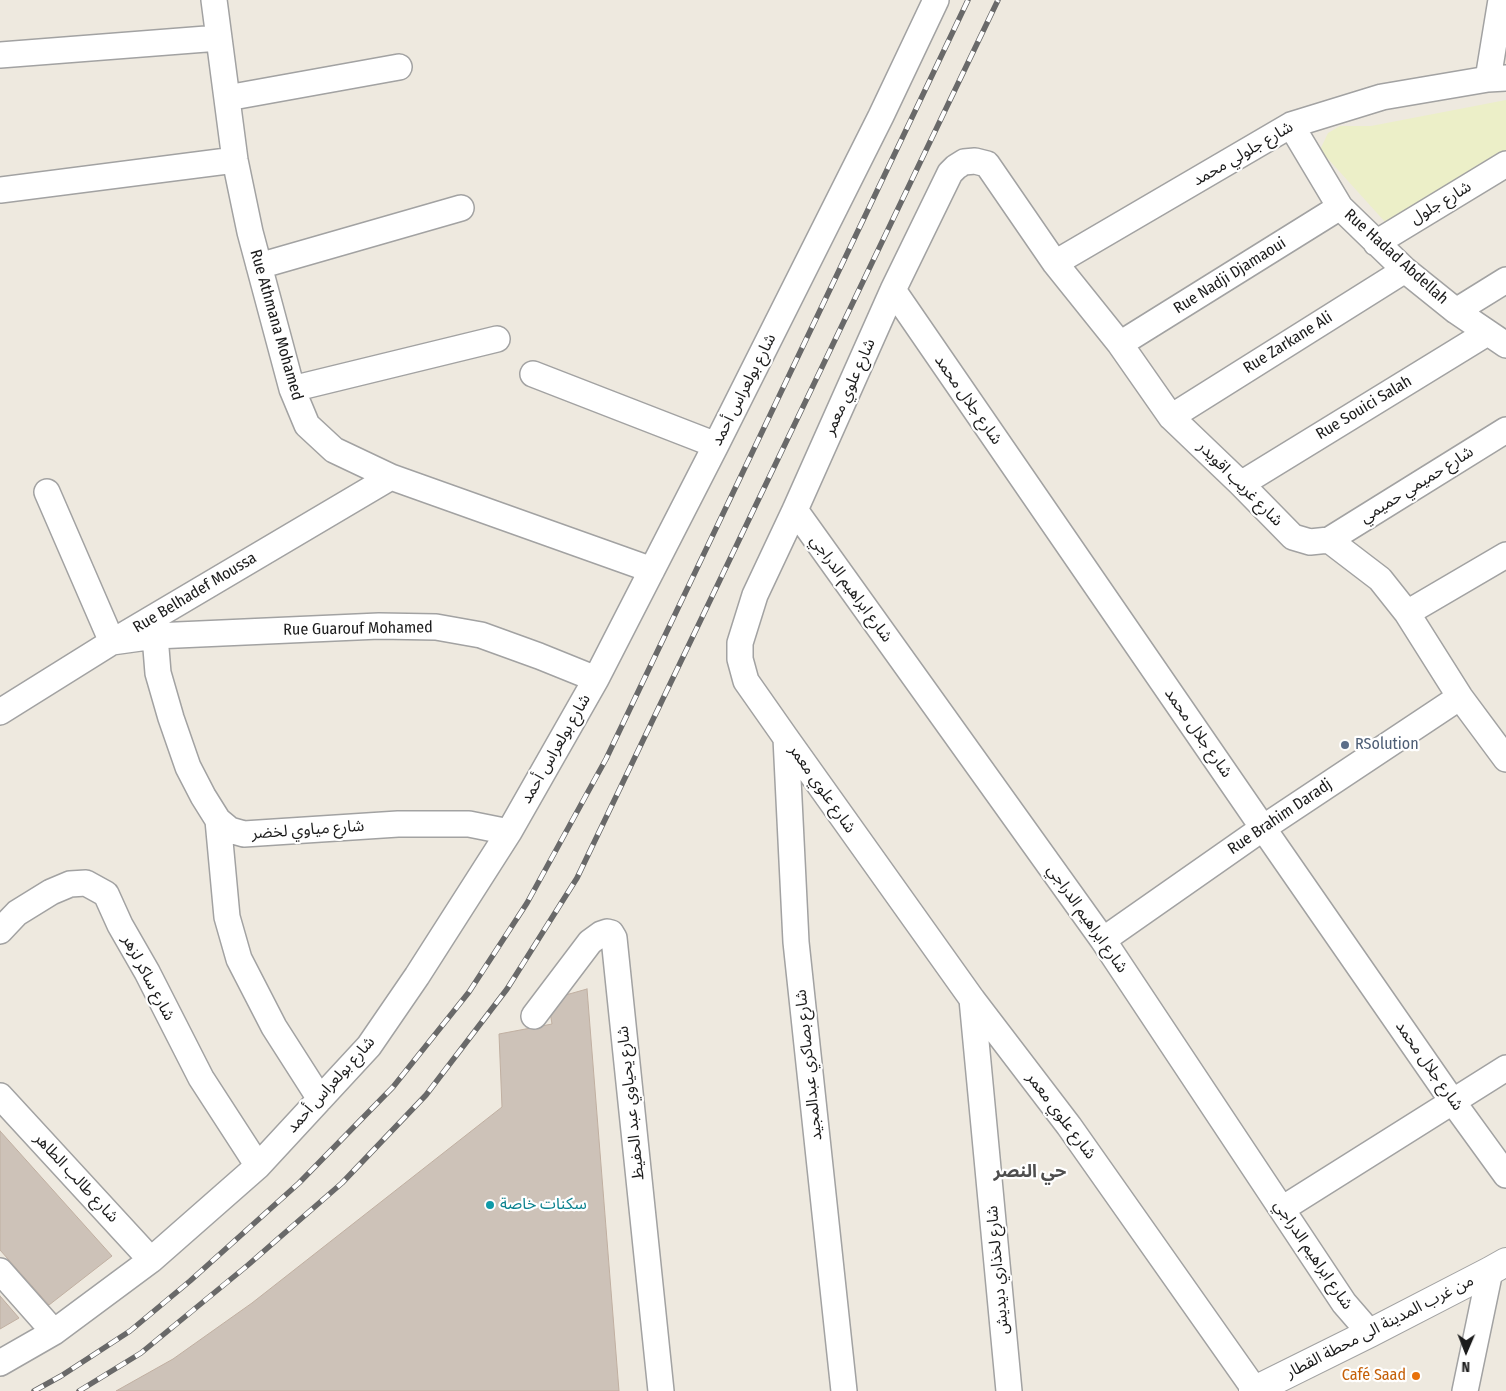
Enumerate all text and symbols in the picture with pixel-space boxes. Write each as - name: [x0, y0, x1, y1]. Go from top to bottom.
- street label: شارع جلولي محمد: [1189, 117, 1297, 191]
- street label: شارع جلول: [1407, 177, 1475, 229]
- street label: Rue Hadad Abdellah: [1340, 205, 1452, 309]
- street label: Rue Nadji Djamaoui: [1170, 234, 1290, 318]
- street label: Rue Athmana Mohamed: [245, 247, 307, 403]
- street label: Rue Zarkane Ali: [1240, 308, 1336, 378]
- street label: شارع بولعراس أحمد: [708, 331, 780, 449]
- street label: شارع علوي معمر: [820, 336, 880, 438]
- street label: شارع جلال محمد: [930, 351, 1006, 449]
- street label: Rue Souici Salah: [1313, 372, 1415, 444]
- street label: شارع غريب اقويدر: [1193, 437, 1287, 531]
- street label: شارع حميمي حميمي: [1357, 442, 1477, 528]
- street label: شارع ابراهيم الدراجي: [806, 532, 896, 646]
- street label: Rue Belhadef Moussa: [130, 549, 260, 637]
- street label: Rue Guarouf Mohamed: [283, 618, 433, 640]
- street label: شارع جلال محمد: [1160, 684, 1236, 782]
- street label: شارع بولعراس أحمد: [517, 691, 595, 807]
- place label: RSolution: [1355, 735, 1419, 755]
- marker: RSolution: [1339, 739, 1351, 751]
- street label: شارع علوي معمر: [784, 741, 860, 837]
- street label: Rue Brahim Daradj: [1224, 775, 1336, 859]
- street label: شارع مياوي لخضر: [251, 816, 365, 844]
- street label: شارع ابراهيم الدراجي: [1043, 861, 1131, 977]
- street label: شارع ساكر لزهر: [117, 932, 179, 1024]
- street label: شارع بصاكري عبدالمجيد: [792, 988, 826, 1142]
- street label: شارع جلال محمد: [1391, 1017, 1467, 1115]
- street label: شارع يحياوي عبد الحفيظ: [613, 1025, 649, 1181]
- street label: شارع بولعراس أحمد: [283, 1033, 379, 1137]
- street label: شارع علوي معمر: [1022, 1069, 1100, 1163]
- street label: شارع طالب الطاهر: [30, 1129, 122, 1227]
- district label: حي النصر: [994, 1161, 1066, 1183]
- place label: سكنات خاصة: [500, 1195, 587, 1215]
- street label: شارع ابراهيم الدراجي: [1269, 1197, 1357, 1313]
- marker: سكنات خاصة: [484, 1199, 496, 1211]
- street label: شارع لخذاري ديديش: [983, 1205, 1013, 1335]
- street label: من غرب المدينة الى محطة القطار: [1283, 1271, 1477, 1383]
- north arrow: [1441, 1326, 1491, 1376]
- text: N: [1461, 1358, 1470, 1375]
- place label: Café Saad: [1342, 1366, 1406, 1386]
- marker: Café Saad: [1410, 1370, 1422, 1382]

